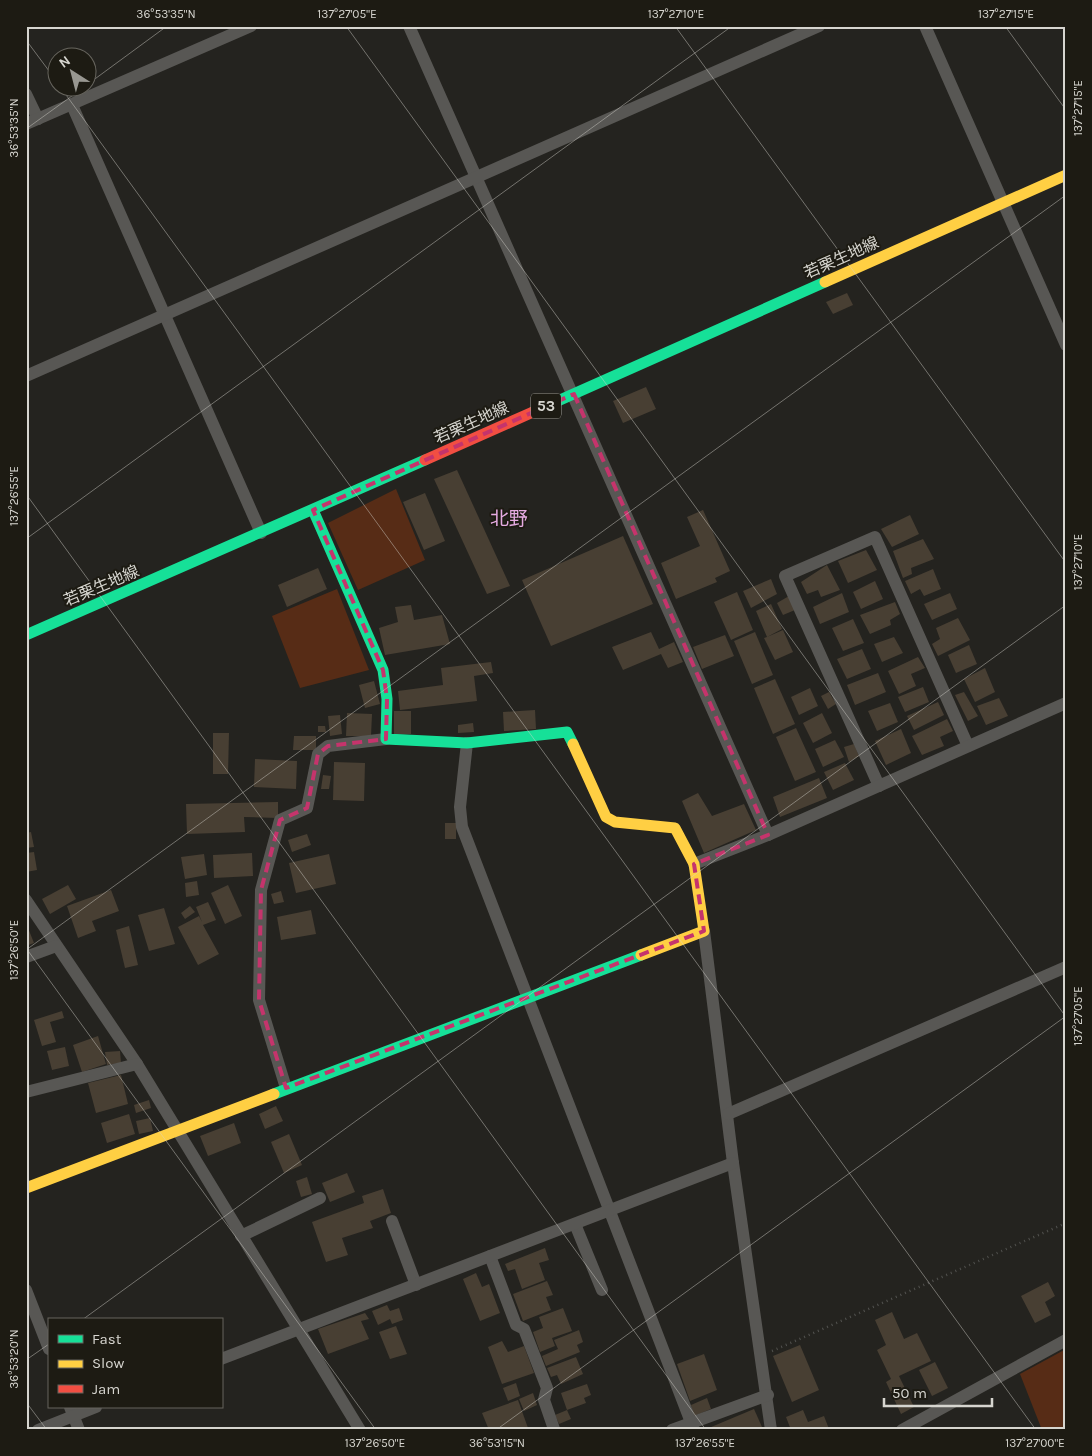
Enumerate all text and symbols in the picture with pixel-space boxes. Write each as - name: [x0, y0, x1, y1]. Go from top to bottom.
- text: 36°53'35"N: [136, 7, 196, 21]
- text: 137°27'05"E: [317, 7, 377, 21]
- text: 137°27'10"E: [648, 7, 704, 21]
- text: 137°27'15"E: [978, 7, 1034, 21]
- north arrow: [48, 48, 98, 98]
- text: N: [56, 52, 74, 72]
- text: 137°27'15"E: [1071, 80, 1085, 136]
- text: 36°53'35"N: [7, 98, 21, 158]
- street label: 若栗生地線: [801, 233, 882, 282]
- road number: 53: [531, 394, 561, 418]
- street label: 若栗生地線: [431, 398, 512, 447]
- text: 137°26'55"E: [7, 466, 21, 526]
- district label: 北野: [490, 508, 528, 530]
- text: 137°27'10"E: [1071, 534, 1085, 590]
- street label: 若栗生地線: [61, 561, 142, 610]
- text: 137°26'50"E: [7, 920, 21, 980]
- text: 137°27'05"E: [1071, 986, 1085, 1046]
- legend: [48, 1318, 222, 1408]
- text: 36°53'20"N: [7, 1329, 21, 1389]
- text: Fast: [92, 1330, 122, 1348]
- text: Slow: [92, 1354, 124, 1372]
- scale bar: [884, 1376, 992, 1408]
- text: Jam: [92, 1380, 120, 1398]
- text: 50 m: [892, 1384, 927, 1402]
- text: 137°26'50"E: [345, 1436, 405, 1450]
- text: 36°53'15"N: [469, 1436, 525, 1450]
- text: 137°26'55"E: [675, 1436, 735, 1450]
- text: 137°27'00"E: [1005, 1436, 1065, 1450]

